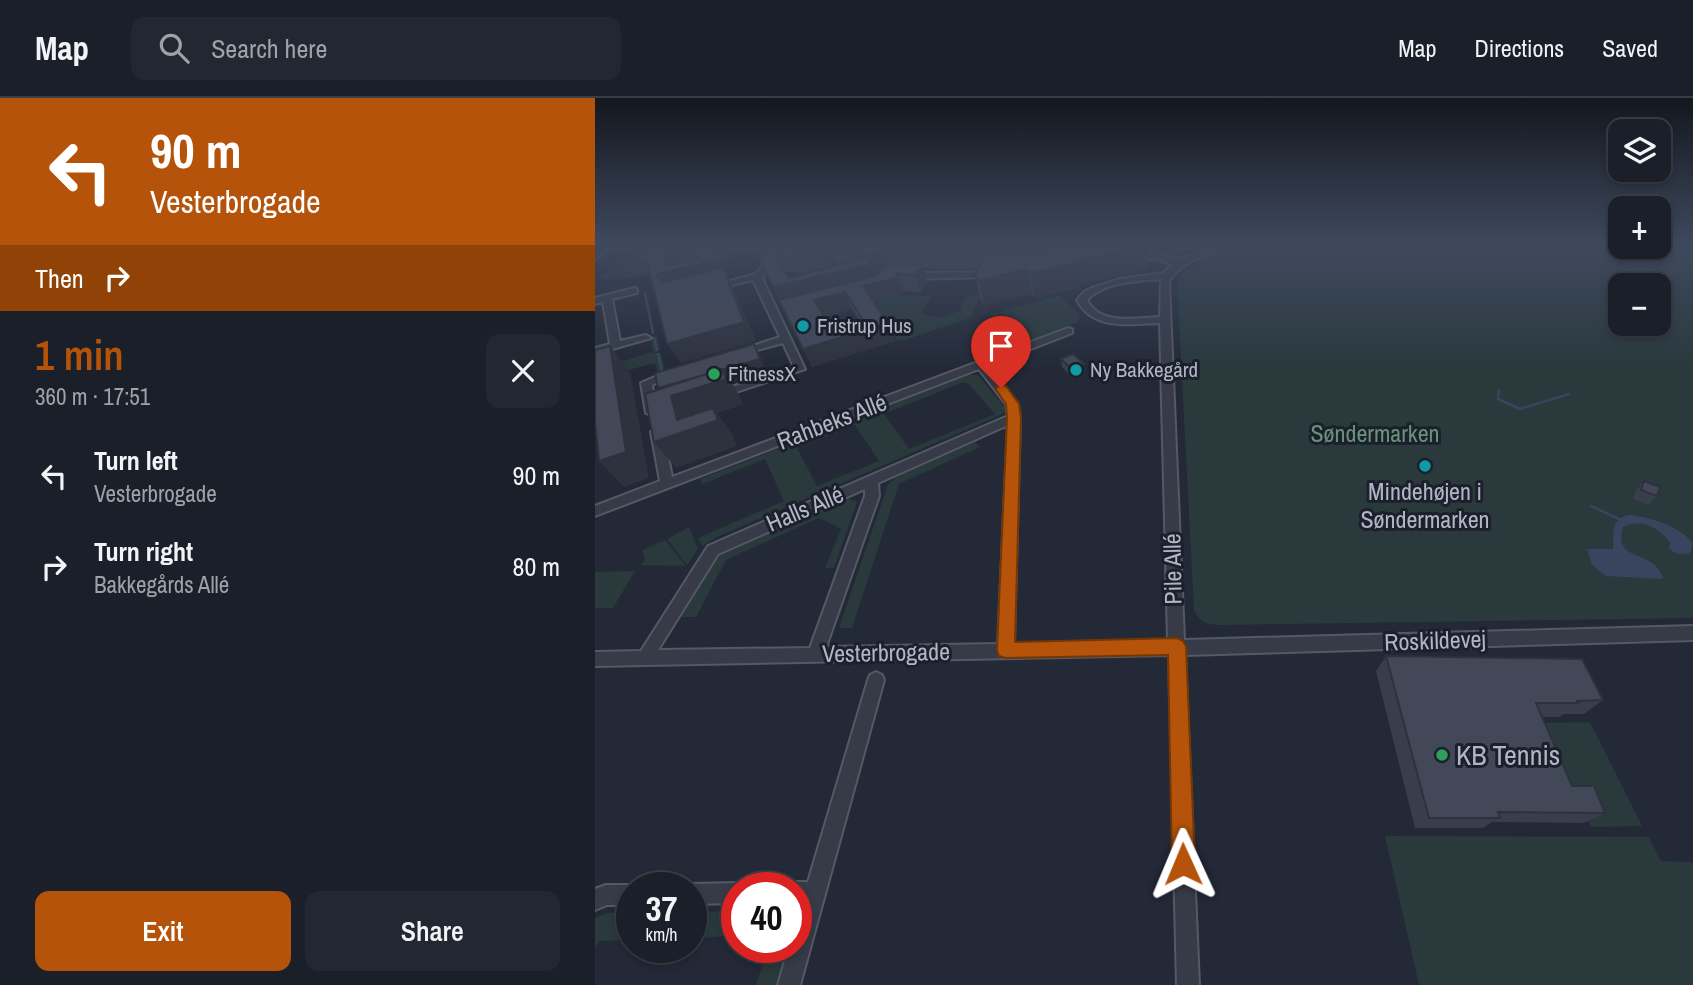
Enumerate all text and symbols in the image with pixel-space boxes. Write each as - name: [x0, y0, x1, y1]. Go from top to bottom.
- search box: [131, 17, 621, 80]
- text: Map: [35, 26, 89, 70]
- icon: search: [155, 29, 193, 67]
- text: Search here: [211, 31, 327, 66]
- text: Map: [1398, 32, 1436, 64]
- text: Directions: [1474, 32, 1564, 64]
- text: Saved: [1602, 32, 1658, 64]
- text: 90 m: [150, 117, 242, 183]
- map controls: [1608, 119, 1671, 336]
- button: layers: [1608, 119, 1671, 182]
- icon: left: [35, 126, 126, 217]
- text: Vesterbrogade: [150, 180, 321, 223]
- button: +: [1608, 196, 1671, 259]
- icon: right: [98, 259, 136, 297]
- text: Then: [35, 261, 84, 296]
- button: −: [1608, 273, 1671, 336]
- place label: Fristrup Hus: [817, 311, 912, 340]
- pin: [971, 316, 1031, 388]
- marker: Fristrup Hus: [795, 318, 811, 334]
- text: 1 min: [35, 327, 124, 383]
- icon: arrive: [982, 327, 1020, 365]
- button: close: [486, 334, 560, 408]
- place label: Ny Bakkegård: [1090, 355, 1198, 384]
- place label: FitnessX: [728, 359, 796, 388]
- marker: Ny Bakkegård: [1068, 362, 1084, 378]
- marker: FitnessX: [706, 366, 722, 382]
- text: 360 m · 17:51: [35, 381, 150, 412]
- street label: Rahbeks Allé: [772, 386, 891, 457]
- park label: Søndermarken: [1310, 417, 1440, 449]
- text: Turn left: [94, 443, 178, 478]
- icon: left: [35, 457, 73, 495]
- text: 90 m: [513, 458, 560, 493]
- marker: Mindehøjen i Søndermarken: [1417, 458, 1433, 474]
- place label: Mindehøjen i Søndermarken: [1360, 475, 1490, 535]
- text: Vesterbrogade: [94, 478, 217, 509]
- street label: Halls Allé: [761, 478, 848, 539]
- street label: Pile Allé: [1155, 533, 1189, 605]
- text: Turn right: [94, 534, 193, 569]
- icon: right: [35, 548, 73, 586]
- text: 80 m: [513, 549, 560, 584]
- text: Bakkegårds Allé: [94, 569, 229, 600]
- street label: Roskildevej: [1384, 622, 1486, 658]
- street label: Vesterbrogade: [822, 635, 950, 669]
- place label: KB Tennis: [1456, 736, 1560, 774]
- marker: KB Tennis: [1434, 747, 1450, 763]
- position arrow: [1146, 827, 1220, 901]
- speed limit sign: 40: [721, 872, 812, 963]
- text: 37: [646, 885, 677, 932]
- button: Exit: [35, 891, 291, 971]
- button: Share: [305, 891, 560, 971]
- text: km/h: [646, 922, 678, 947]

